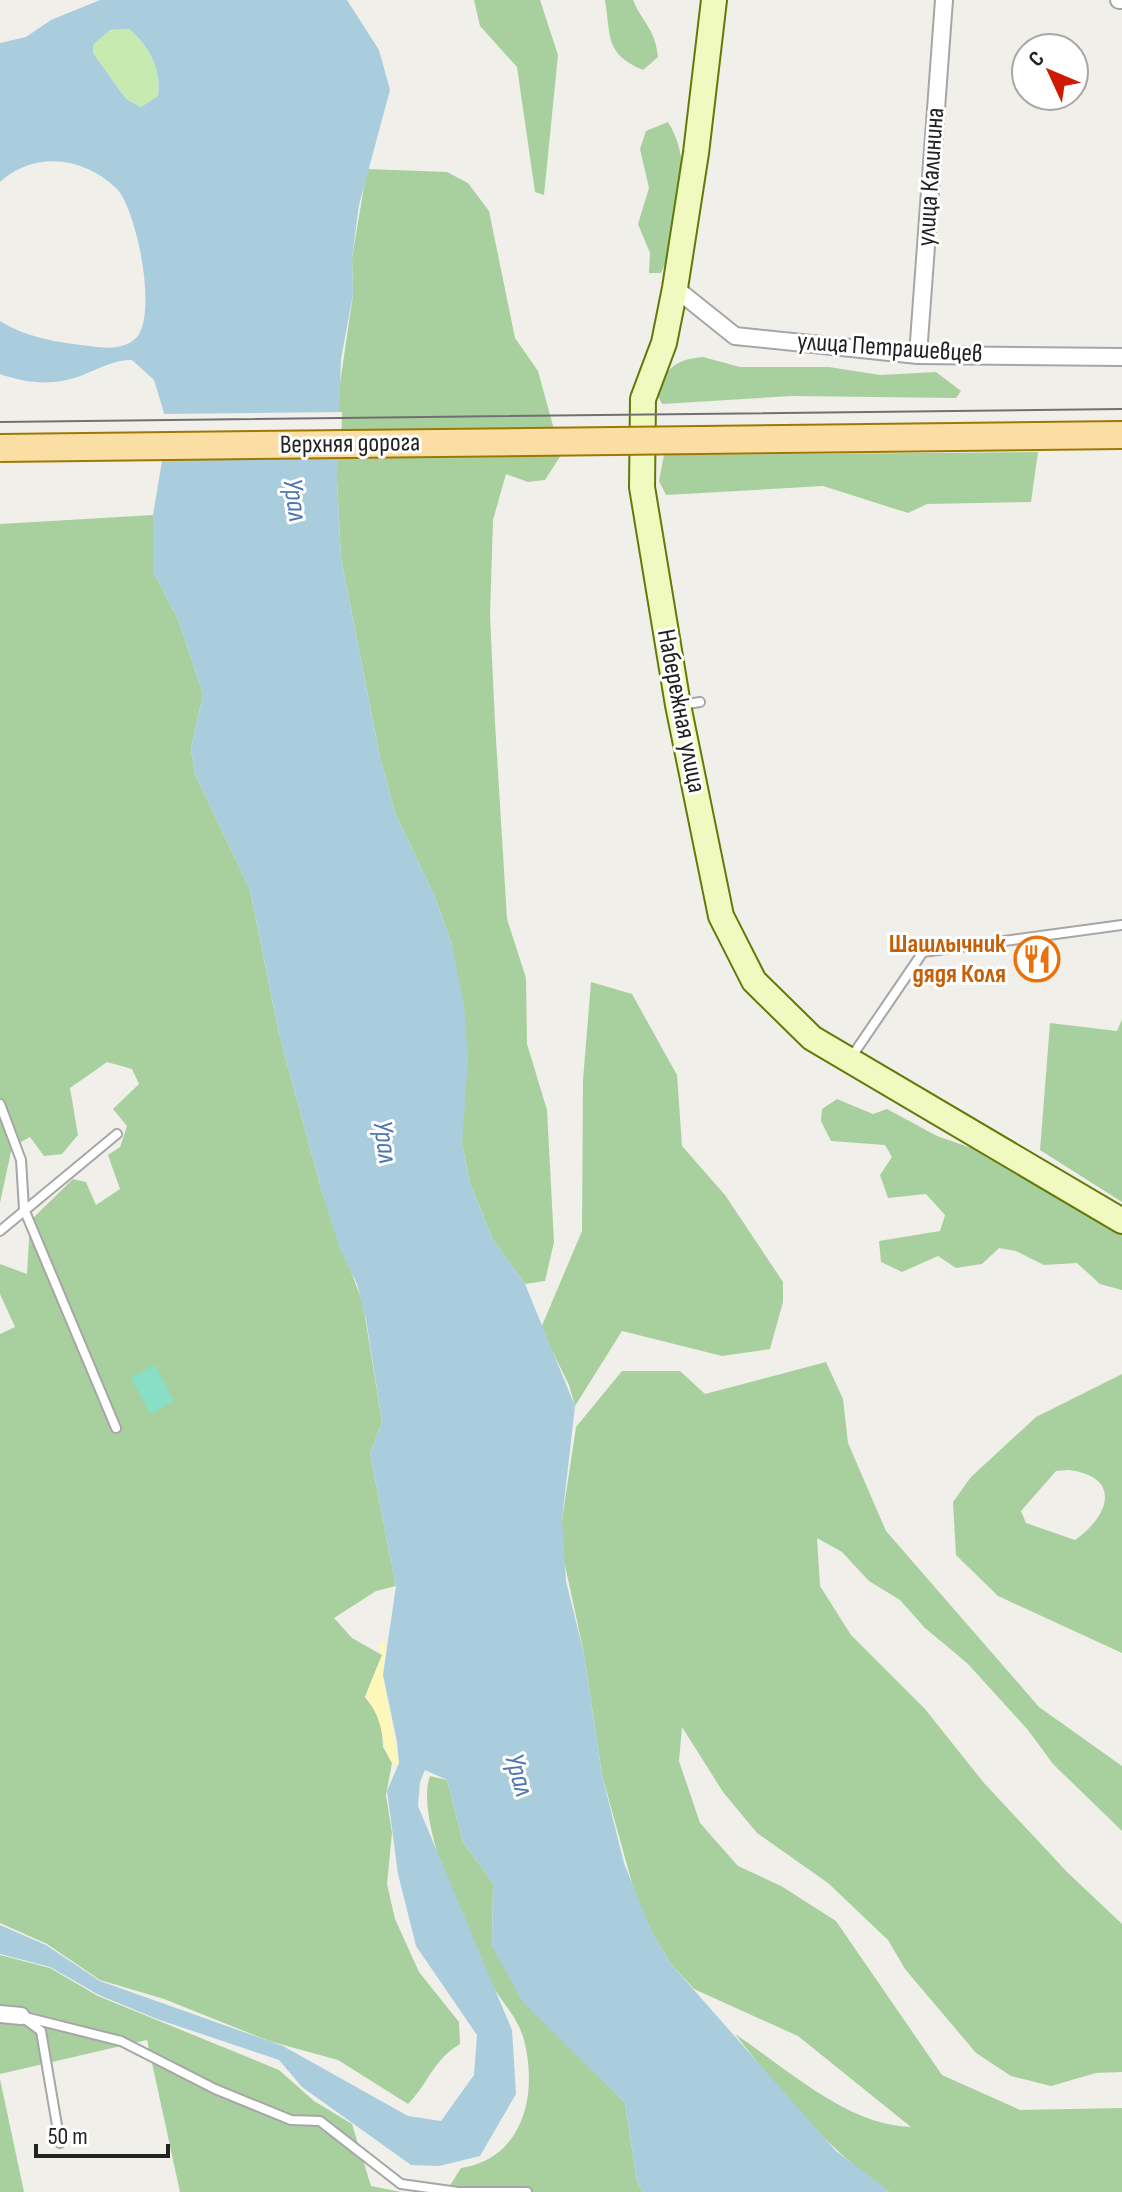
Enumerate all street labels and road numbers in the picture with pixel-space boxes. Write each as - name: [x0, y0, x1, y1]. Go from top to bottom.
- street label: улица Калинина: [911, 107, 951, 247]
- street label: улица Петрашевцев: [796, 326, 984, 370]
- street label: Верхняя дорога: [280, 427, 420, 461]
- street label: Набережная улица: [650, 627, 712, 795]

